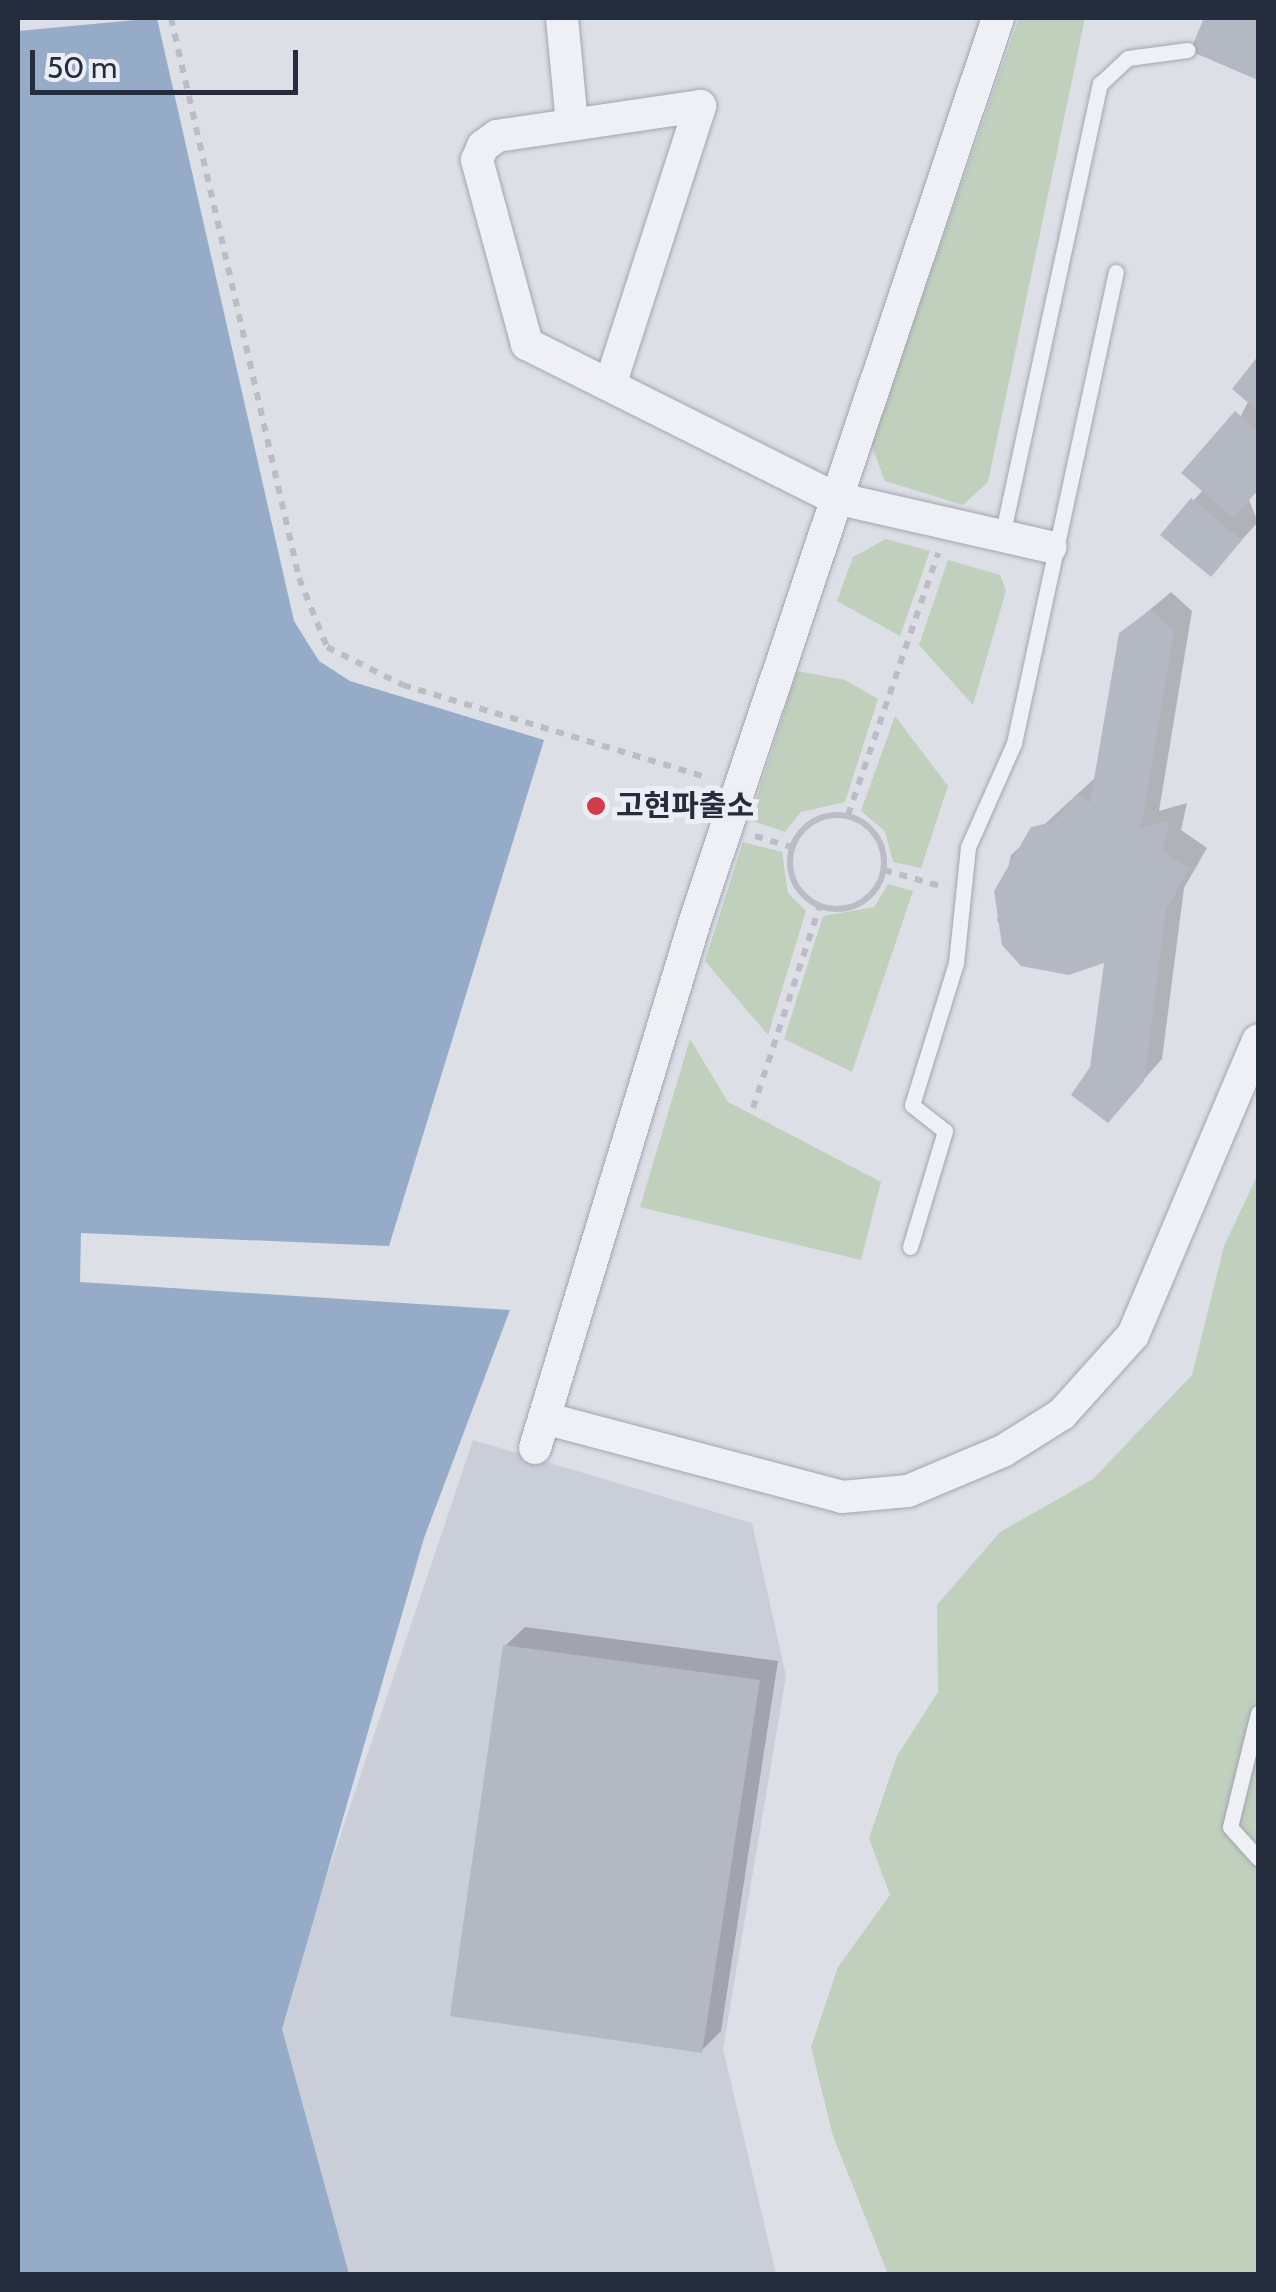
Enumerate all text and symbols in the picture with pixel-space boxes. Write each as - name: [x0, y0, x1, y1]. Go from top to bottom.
- scale bar: [35, 30, 302, 92]
- text: 50 m: [47, 49, 117, 86]
- place label: 고현파출소: [616, 788, 754, 824]
- marker: 고현파출소: [585, 795, 607, 817]

